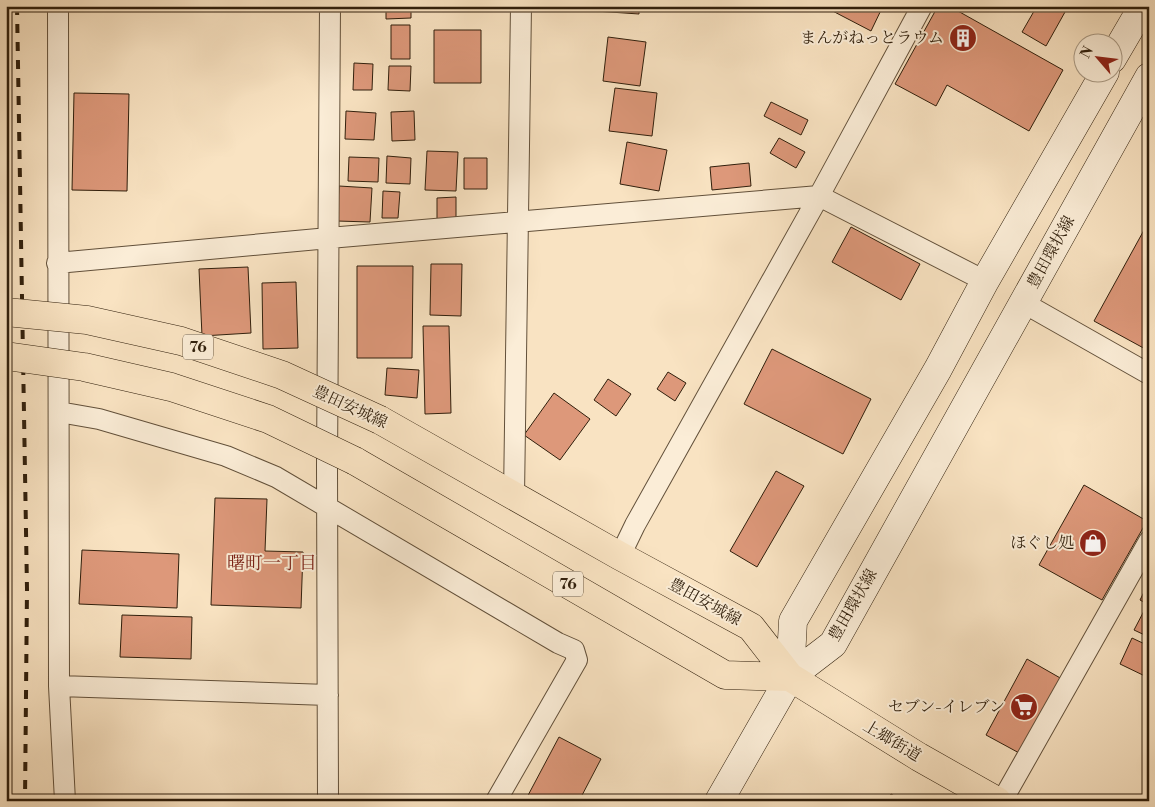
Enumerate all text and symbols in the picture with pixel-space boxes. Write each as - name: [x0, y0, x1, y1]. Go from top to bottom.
- building icon: まんがねっとラウム: [948, 23, 978, 53]
- place label: まんがねっとラウム: [800, 28, 944, 48]
- north arrow: [1072, 32, 1122, 82]
- text: N: [1077, 43, 1098, 61]
- street label: 豊田環状線: [1023, 212, 1079, 292]
- road number: 76: [183, 334, 213, 360]
- street label: 豊田安城線: [310, 381, 390, 433]
- shop icon: ほぐし処: [1078, 528, 1108, 558]
- place label: ほぐし処: [1010, 533, 1074, 553]
- district label: 曙町一丁目: [227, 552, 317, 575]
- street label: 豊田環状線: [824, 565, 882, 645]
- road number: 76: [553, 572, 583, 596]
- street label: 豊田安城線: [665, 574, 745, 630]
- supermarket icon: セブン-イレブン: [1009, 692, 1039, 722]
- place label: セブン-イレブン: [888, 697, 1005, 717]
- street label: 上郷街道: [859, 716, 925, 766]

